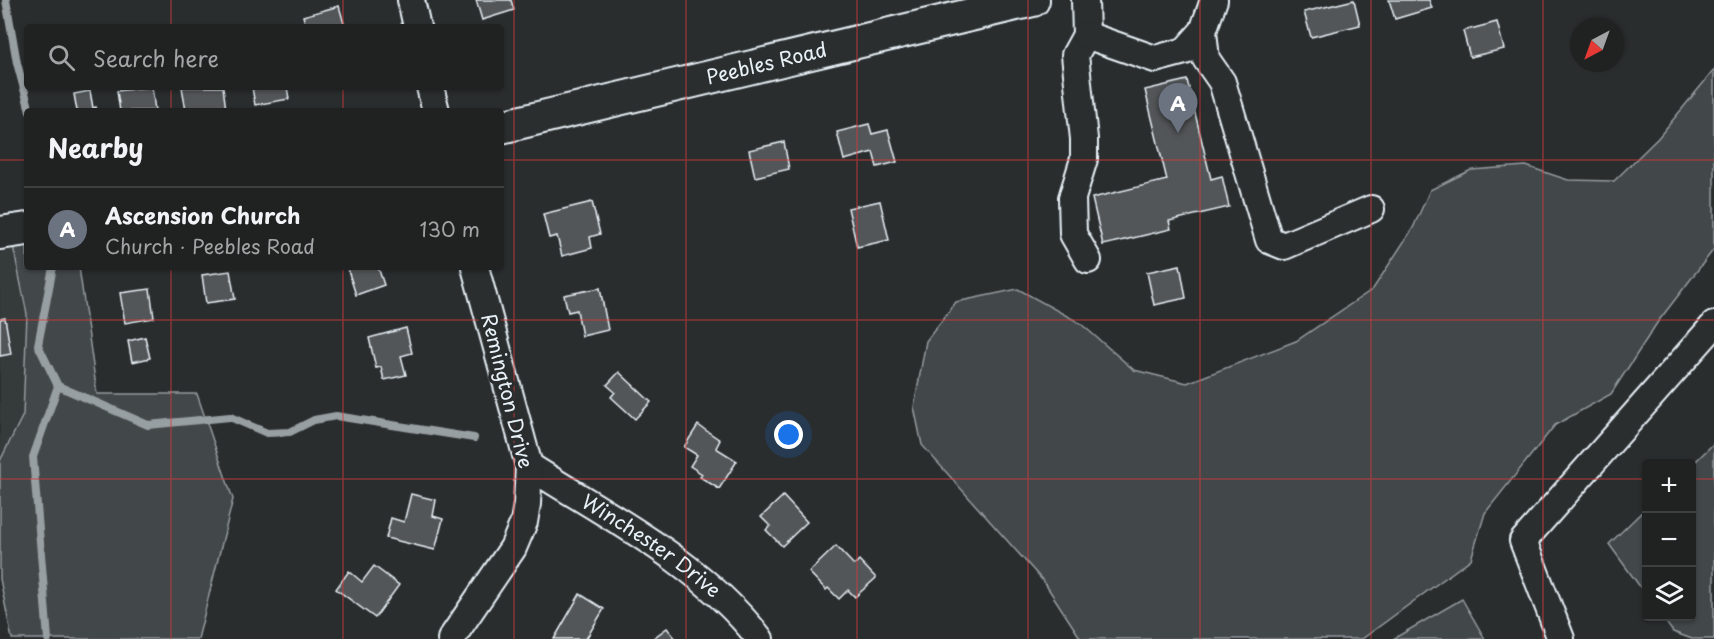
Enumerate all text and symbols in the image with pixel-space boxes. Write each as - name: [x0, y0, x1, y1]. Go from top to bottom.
- north arrow: [1570, 18, 1624, 72]
- search box: [24, 24, 504, 90]
- street label: Peebles Road: [703, 34, 830, 92]
- icon: search: [45, 41, 78, 74]
- text: Search here: [93, 41, 219, 74]
- pin: A: [1158, 84, 1198, 133]
- text: Nearby: [48, 128, 143, 167]
- text: Ascension Church: [105, 198, 301, 231]
- text: A: [60, 214, 75, 244]
- text: 130 m: [420, 214, 480, 244]
- text: Church · Peebles Road: [105, 231, 315, 261]
- street label: Remington Drive: [474, 310, 542, 471]
- your location: [774, 420, 803, 449]
- map controls: [1642, 459, 1696, 621]
- button: +: [1642, 459, 1696, 513]
- street label: Winchester Drive: [576, 486, 728, 604]
- button: −: [1642, 513, 1696, 567]
- button: layers: [1642, 567, 1696, 621]

